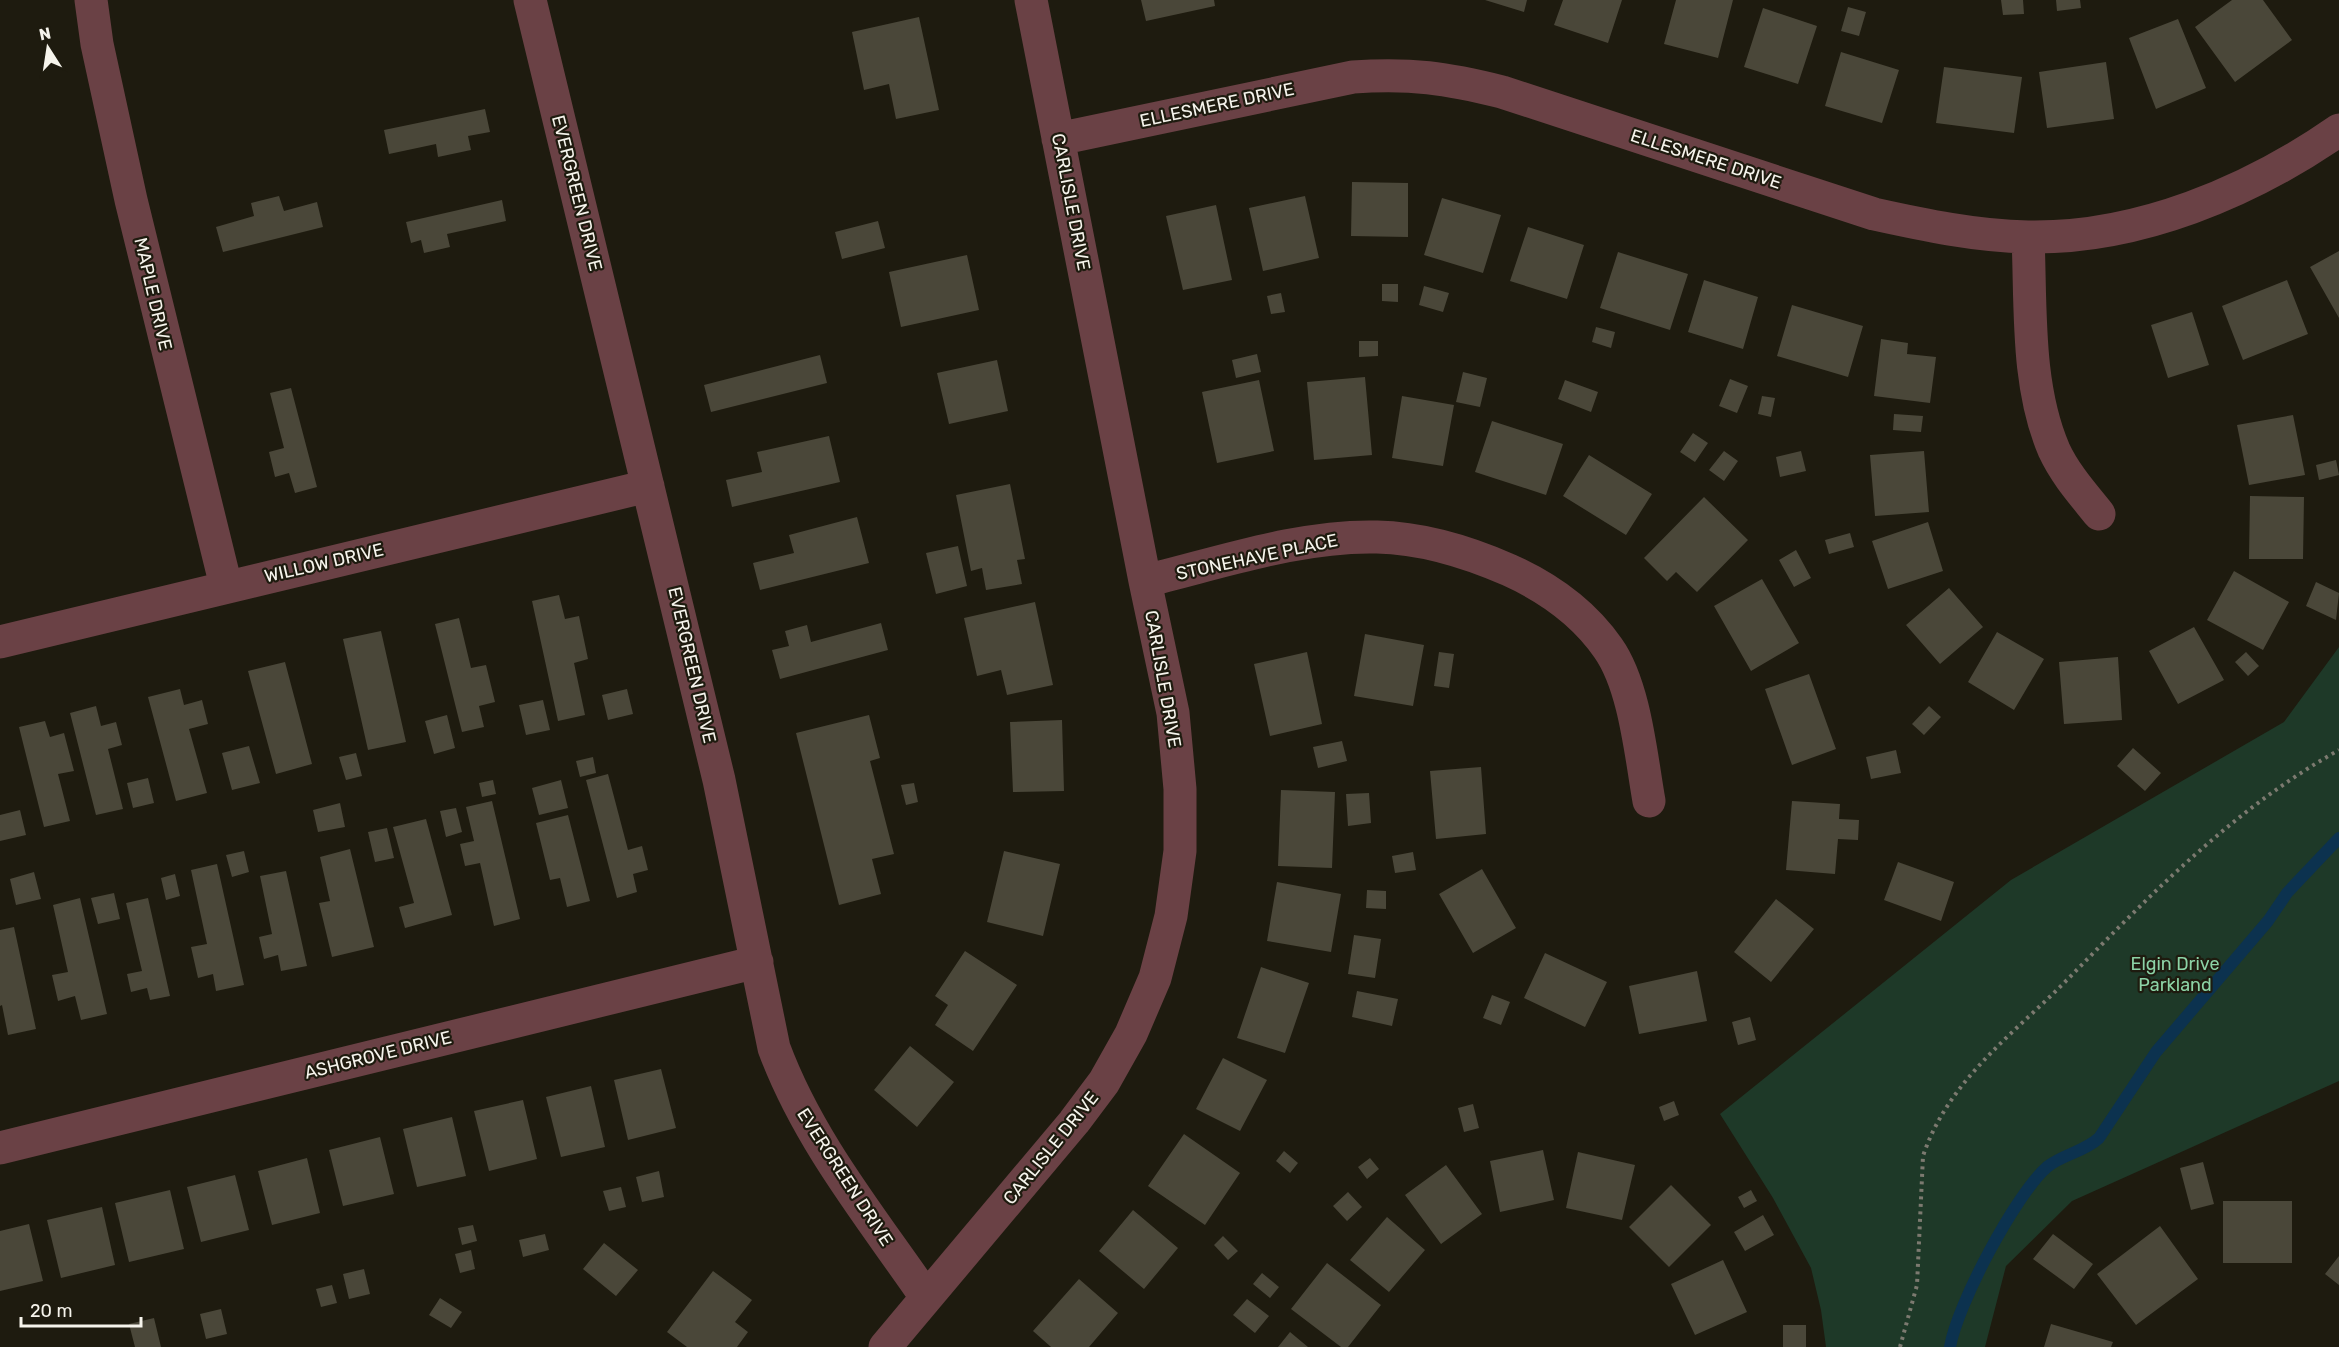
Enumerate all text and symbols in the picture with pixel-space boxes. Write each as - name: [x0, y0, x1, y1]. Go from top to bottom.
- north arrow: [18, 18, 78, 78]
- text: N: [37, 23, 53, 44]
- street label: ELLESMERE DRIVE: [1138, 78, 1296, 132]
- street label: EVERGREEN DRIVE: [547, 113, 607, 273]
- street label: ELLESMERE DRIVE: [1628, 124, 1784, 194]
- street label: CARLISLE DRIVE: [1047, 132, 1095, 272]
- street label: MAPLE DRIVE: [129, 235, 177, 353]
- street label: STONEHAVE PLACE: [1174, 529, 1340, 585]
- street label: WILLOW DRIVE: [262, 539, 386, 587]
- street label: EVERGREEN DRIVE: [663, 585, 721, 745]
- street label: CARLISLE DRIVE: [1140, 609, 1186, 749]
- park label: Elgin Drive Parkland: [2130, 953, 2220, 996]
- street label: ASHGROVE DRIVE: [302, 1026, 454, 1084]
- street label: CARLISLE DRIVE: [999, 1087, 1103, 1209]
- street label: EVERGREEN DRIVE: [792, 1104, 898, 1250]
- scale bar: [21, 1290, 141, 1328]
- text: 20 m: [30, 1300, 72, 1322]

